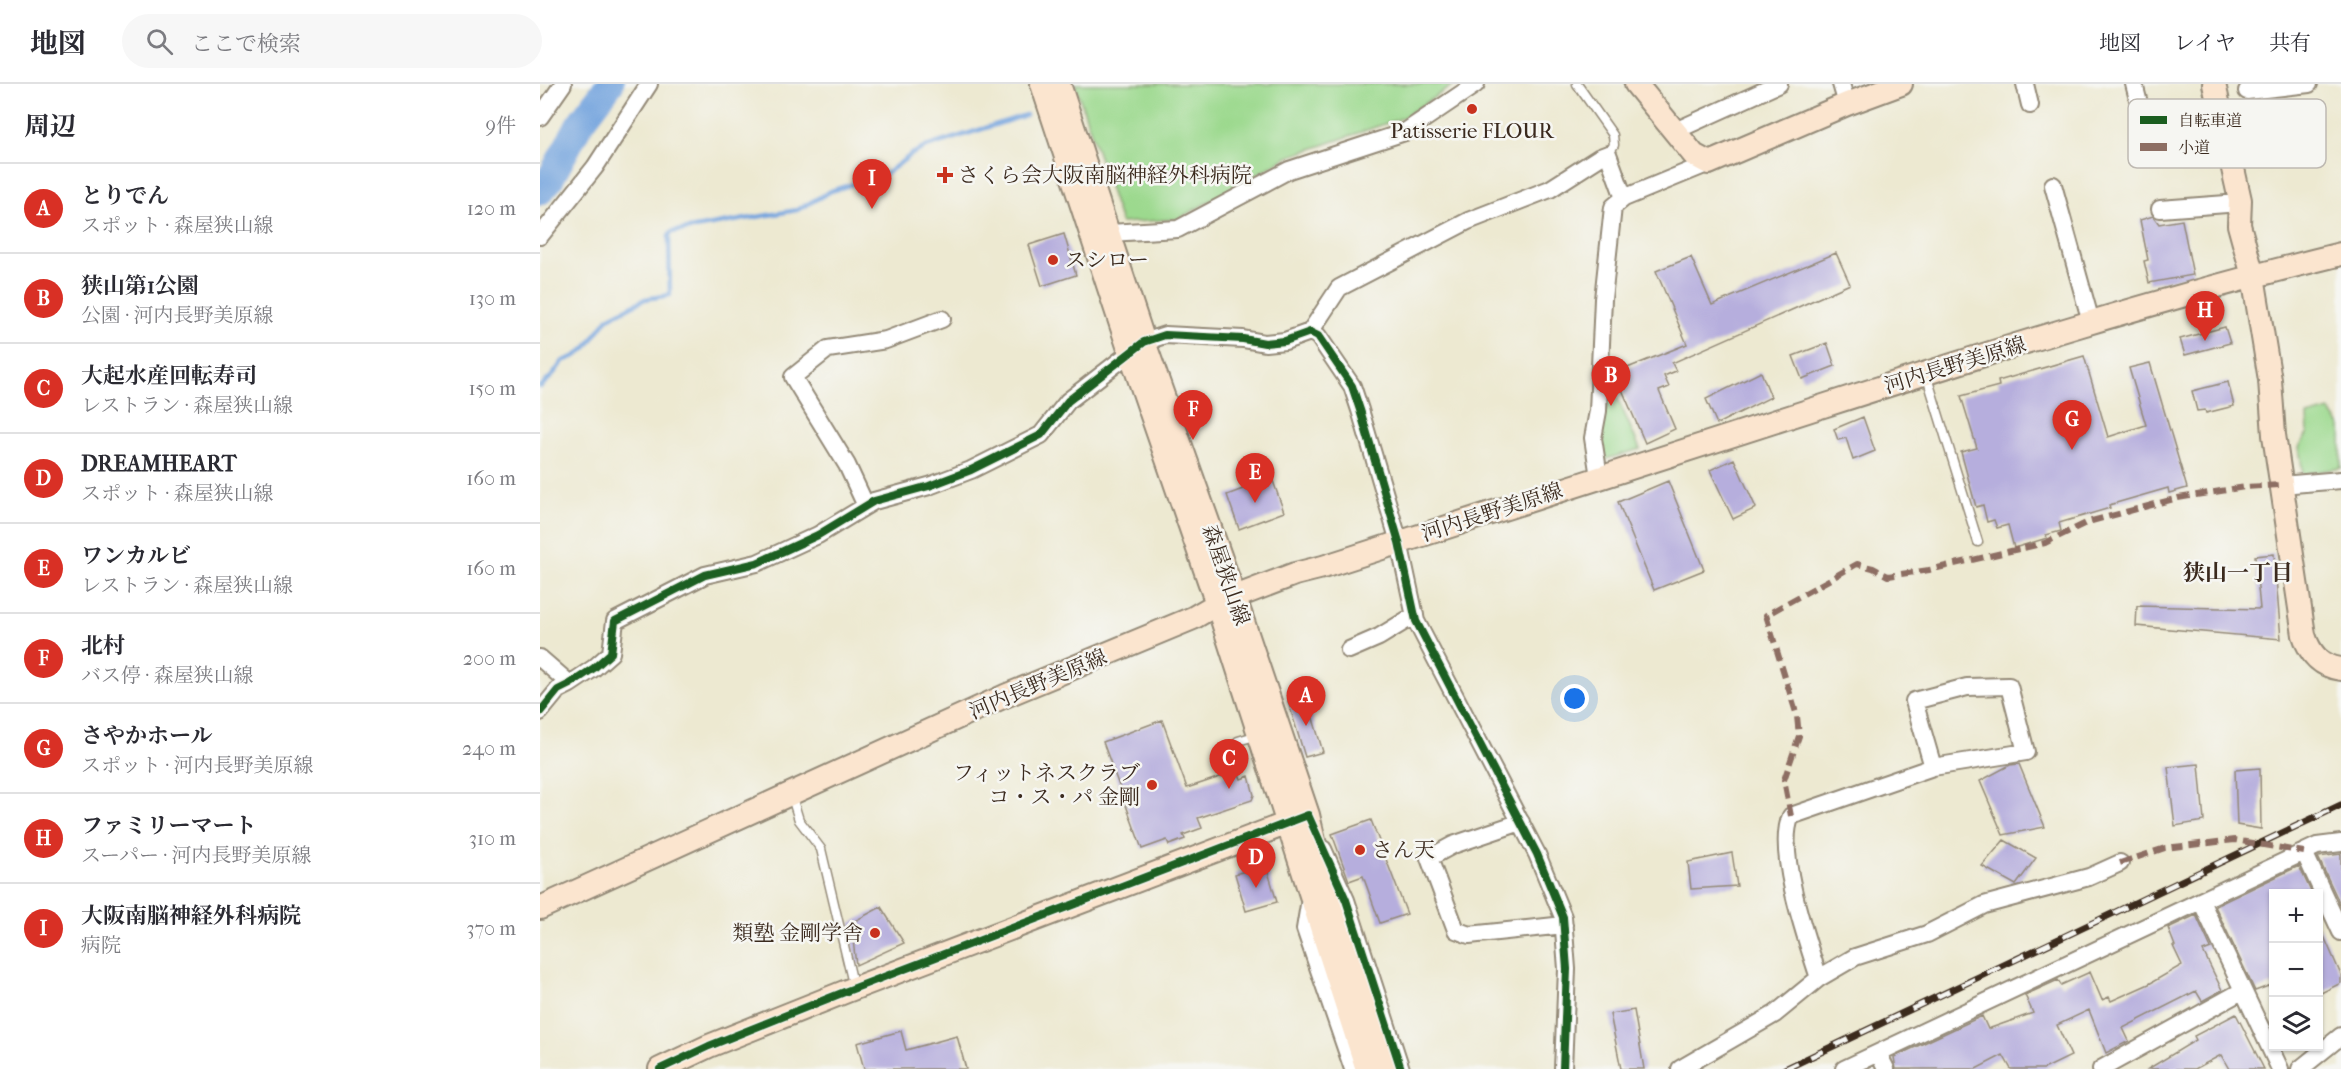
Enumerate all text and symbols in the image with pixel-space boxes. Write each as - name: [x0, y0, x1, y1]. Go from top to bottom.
- search box: [122, 14, 542, 68]
- icon: search: [143, 25, 176, 58]
- text: 地図: [30, 27, 86, 60]
- text: ここで検索: [191, 31, 301, 57]
- text: 地図: [2099, 31, 2141, 55]
- text: レイヤ: [2174, 31, 2236, 55]
- text: 共有: [2269, 31, 2311, 55]
- legend: [2128, 99, 2326, 168]
- marker: Patisserie FLOUR: [1465, 102, 1479, 116]
- text: 周辺: [24, 111, 76, 142]
- text: 自転車道: [2178, 111, 2242, 130]
- text: 9件: [486, 114, 516, 137]
- place label: Patisserie FLOUR: [1390, 119, 1555, 143]
- text: 小道: [2178, 138, 2210, 157]
- pin: I: [852, 160, 892, 209]
- place label: さくら会大阪南脳神経外科病院: [958, 163, 1252, 187]
- marker: さくら会大阪南脳神経外科病院: [936, 166, 954, 184]
- text: とりでん: [81, 183, 169, 209]
- text: A: [37, 197, 50, 220]
- text: 120 m: [467, 197, 516, 220]
- text: スポット · 森屋狭山線: [81, 214, 274, 237]
- place label: スシロー: [1065, 248, 1149, 272]
- marker: スシロー: [1046, 253, 1060, 267]
- text: 狭山第1公園: [81, 273, 199, 299]
- text: B: [37, 287, 50, 310]
- text: 130 m: [469, 287, 516, 310]
- pin: H: [2186, 292, 2224, 341]
- text: 公園 · 河内長野美原線: [81, 304, 274, 327]
- street label: 河内長野美原線: [1881, 332, 2029, 398]
- pin: B: [1592, 356, 1630, 406]
- text: 大起水産回転寿司: [81, 363, 257, 389]
- text: C: [37, 377, 50, 400]
- text: 150 m: [468, 377, 516, 400]
- pin: F: [1174, 390, 1212, 440]
- text: レストラン · 森屋狭山線: [81, 394, 293, 417]
- pin: G: [2052, 400, 2092, 450]
- text: DREAMHEART: [81, 451, 237, 477]
- pin: E: [1236, 454, 1274, 503]
- text: D: [36, 467, 51, 490]
- text: 160 m: [466, 467, 516, 490]
- street label: 河内長野美原線: [1418, 478, 1566, 546]
- text: スポット · 森屋狭山線: [81, 482, 274, 505]
- street label: 森屋狭山線: [1198, 521, 1254, 629]
- text: ワンカルビ: [81, 543, 191, 569]
- text: E: [37, 557, 50, 580]
- text: 160 m: [466, 557, 516, 580]
- district label: 狭山一丁目: [2183, 560, 2293, 586]
- text: レストラン · 森屋狭山線: [81, 574, 293, 597]
- text: 北村: [81, 633, 125, 659]
- street label: 河内長野美原線: [966, 644, 1110, 724]
- text: F: [38, 647, 49, 670]
- text: 200 m: [463, 647, 516, 670]
- text: バス停 · 森屋狭山線: [81, 664, 254, 687]
- pin: A: [1286, 676, 1326, 726]
- your location: [1560, 684, 1589, 713]
- text: さやかホール: [81, 723, 213, 749]
- text: G: [36, 737, 51, 760]
- text: 240 m: [462, 737, 516, 760]
- pin: C: [1210, 740, 1248, 789]
- text: スポット · 河内長野美原線: [81, 754, 314, 777]
- place label: フィットネスクラブ コ・ス・パ 金剛: [953, 761, 1140, 809]
- marker: フィットネスクラブ コ・ス・パ 金剛: [1145, 778, 1159, 792]
- text: ファミリーマート: [81, 813, 257, 839]
- text: H: [36, 827, 51, 850]
- text: 310 m: [469, 827, 516, 850]
- pin: D: [1236, 838, 1276, 888]
- place label: さん天: [1372, 838, 1435, 862]
- marker: さん天: [1353, 843, 1367, 857]
- text: スーパー · 河内長野美原線: [81, 844, 312, 867]
- map controls: [2269, 889, 2323, 1051]
- button: +: [2269, 889, 2323, 943]
- text: 大阪南脳神経外科病院: [81, 903, 301, 929]
- text: I: [40, 917, 47, 940]
- text: 370 m: [466, 917, 516, 940]
- place label: 類塾 金剛学舎: [732, 921, 863, 945]
- marker: 類塾 金剛学舎: [868, 926, 882, 940]
- text: 病院: [81, 934, 121, 957]
- button: −: [2269, 943, 2323, 997]
- button: layers: [2269, 997, 2323, 1051]

